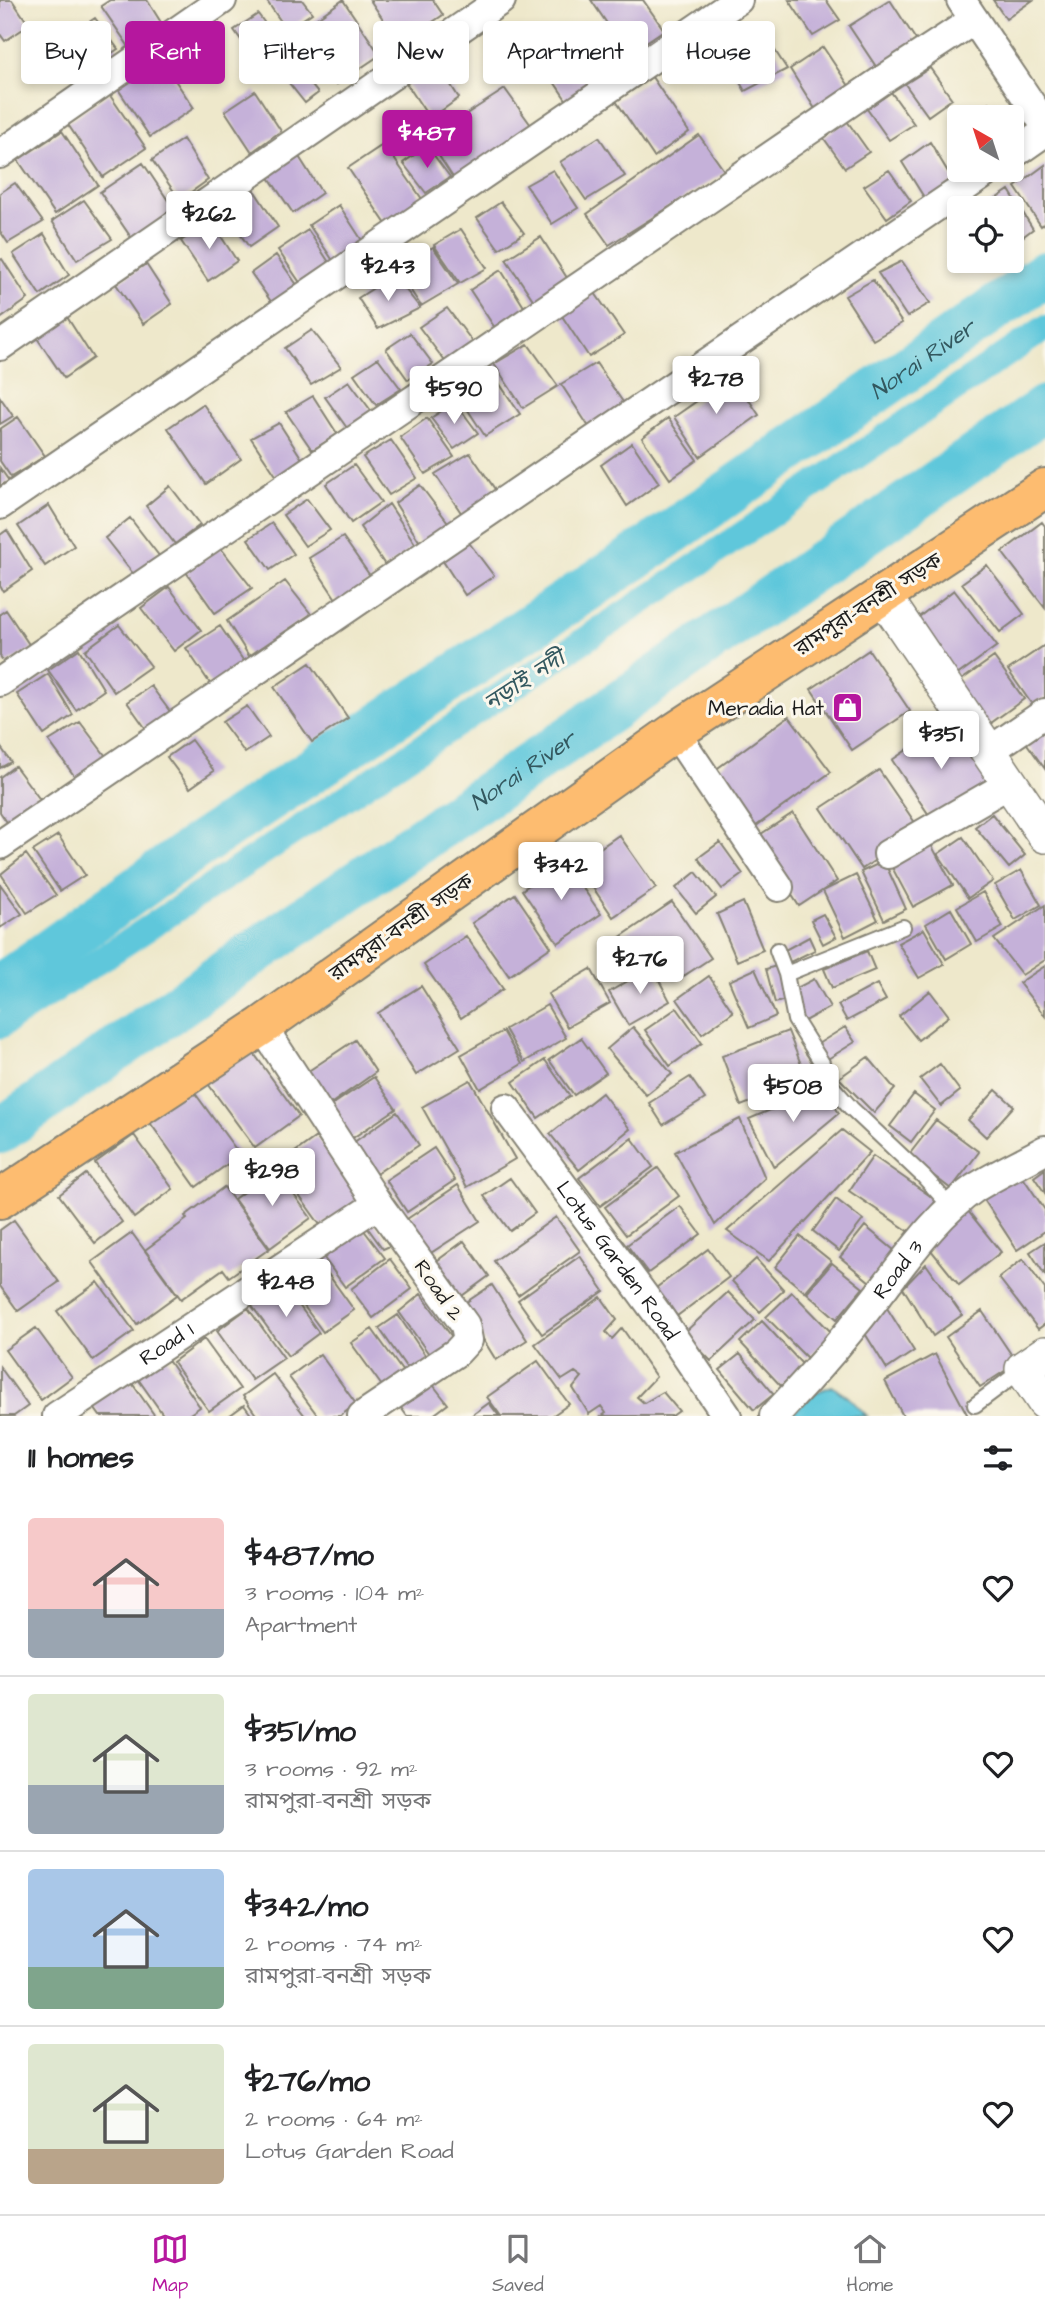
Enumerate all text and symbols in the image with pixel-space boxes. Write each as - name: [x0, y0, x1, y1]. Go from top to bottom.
- chip: Buy: [21, 21, 111, 84]
- chip: Rent: [125, 21, 225, 84]
- chip: Filters: [239, 21, 359, 84]
- chip: New: [373, 21, 469, 84]
- chip: Apartment: [483, 21, 648, 84]
- chip: House: [662, 21, 775, 84]
- north arrow: [947, 105, 1024, 182]
- map controls: [947, 105, 1024, 273]
- pin: $487: [386, 110, 468, 170]
- text: $487: [398, 117, 456, 149]
- pin: $262: [168, 191, 250, 251]
- button: locate: [947, 196, 1024, 273]
- text: $262: [182, 198, 236, 230]
- pin: $243: [347, 244, 429, 303]
- text: $243: [361, 250, 415, 282]
- water label: Norai River: [864, 311, 984, 407]
- pin: $278: [675, 356, 757, 416]
- text: $278: [688, 363, 744, 395]
- pin: $590: [413, 366, 495, 426]
- text: $590: [426, 373, 482, 405]
- street label: রামপুরা-বনশ্রী সড়ক: [788, 545, 948, 663]
- water label: নড়াই নদী: [478, 641, 574, 719]
- shop icon: Meradia Hat: [830, 691, 864, 725]
- place label: Meradia Hat: [708, 694, 825, 723]
- pin: $351: [900, 712, 982, 771]
- text: $351: [919, 718, 963, 750]
- water label: Norai River: [464, 722, 584, 819]
- pin: $342: [520, 842, 602, 902]
- text: $342: [534, 849, 588, 881]
- street label: রামপুরা-বনশ্রী সড়ক: [323, 866, 480, 989]
- pin: $276: [599, 936, 681, 996]
- text: $276: [613, 943, 667, 975]
- pin: $508: [752, 1064, 834, 1124]
- text: $508: [764, 1071, 822, 1103]
- pin: $298: [231, 1148, 313, 1208]
- text: $298: [245, 1155, 299, 1187]
- street label: Lotus Garden Road: [549, 1175, 685, 1346]
- street label: Road 3: [866, 1234, 930, 1305]
- street label: Road 2: [407, 1254, 470, 1327]
- pin: $248: [245, 1260, 327, 1319]
- text: $248: [258, 1266, 314, 1298]
- street label: Road 1: [134, 1316, 200, 1373]
- text: 11 homes: [28, 1437, 134, 1479]
- icon: filters: [979, 1439, 1017, 1477]
- text: $487/mo: [245, 1535, 374, 1577]
- icon: home: [84, 1546, 168, 1630]
- icon: heart: [979, 1569, 1017, 1607]
- text: 3 rooms · 104 m²: [245, 1577, 424, 1609]
- text: Apartment: [245, 1609, 357, 1641]
- text: $351/mo: [245, 1711, 356, 1753]
- icon: home: [84, 1722, 168, 1806]
- icon: heart: [979, 1745, 1017, 1783]
- text: 3 rooms · 92 m²: [245, 1753, 418, 1785]
- text: রামপুরা-বনশ্রী সড়ক: [245, 1785, 431, 1817]
- text: $342/mo: [245, 1886, 368, 1928]
- icon: home: [84, 1897, 168, 1981]
- icon: heart: [979, 1920, 1017, 1958]
- text: 2 rooms · 74 m²: [245, 1928, 423, 1960]
- text: রামপুরা-বনশ্রী সড়ক: [245, 1960, 431, 1992]
- text: $276/mo: [245, 2061, 370, 2103]
- icon: home: [84, 2072, 168, 2156]
- icon: heart: [979, 2095, 1017, 2133]
- text: 2 rooms · 64 m²: [245, 2103, 423, 2135]
- text: Lotus Garden Road: [245, 2135, 454, 2167]
- tab: Map: [151, 2230, 189, 2299]
- tab: Saved: [492, 2230, 544, 2299]
- tab: Home: [846, 2230, 894, 2299]

